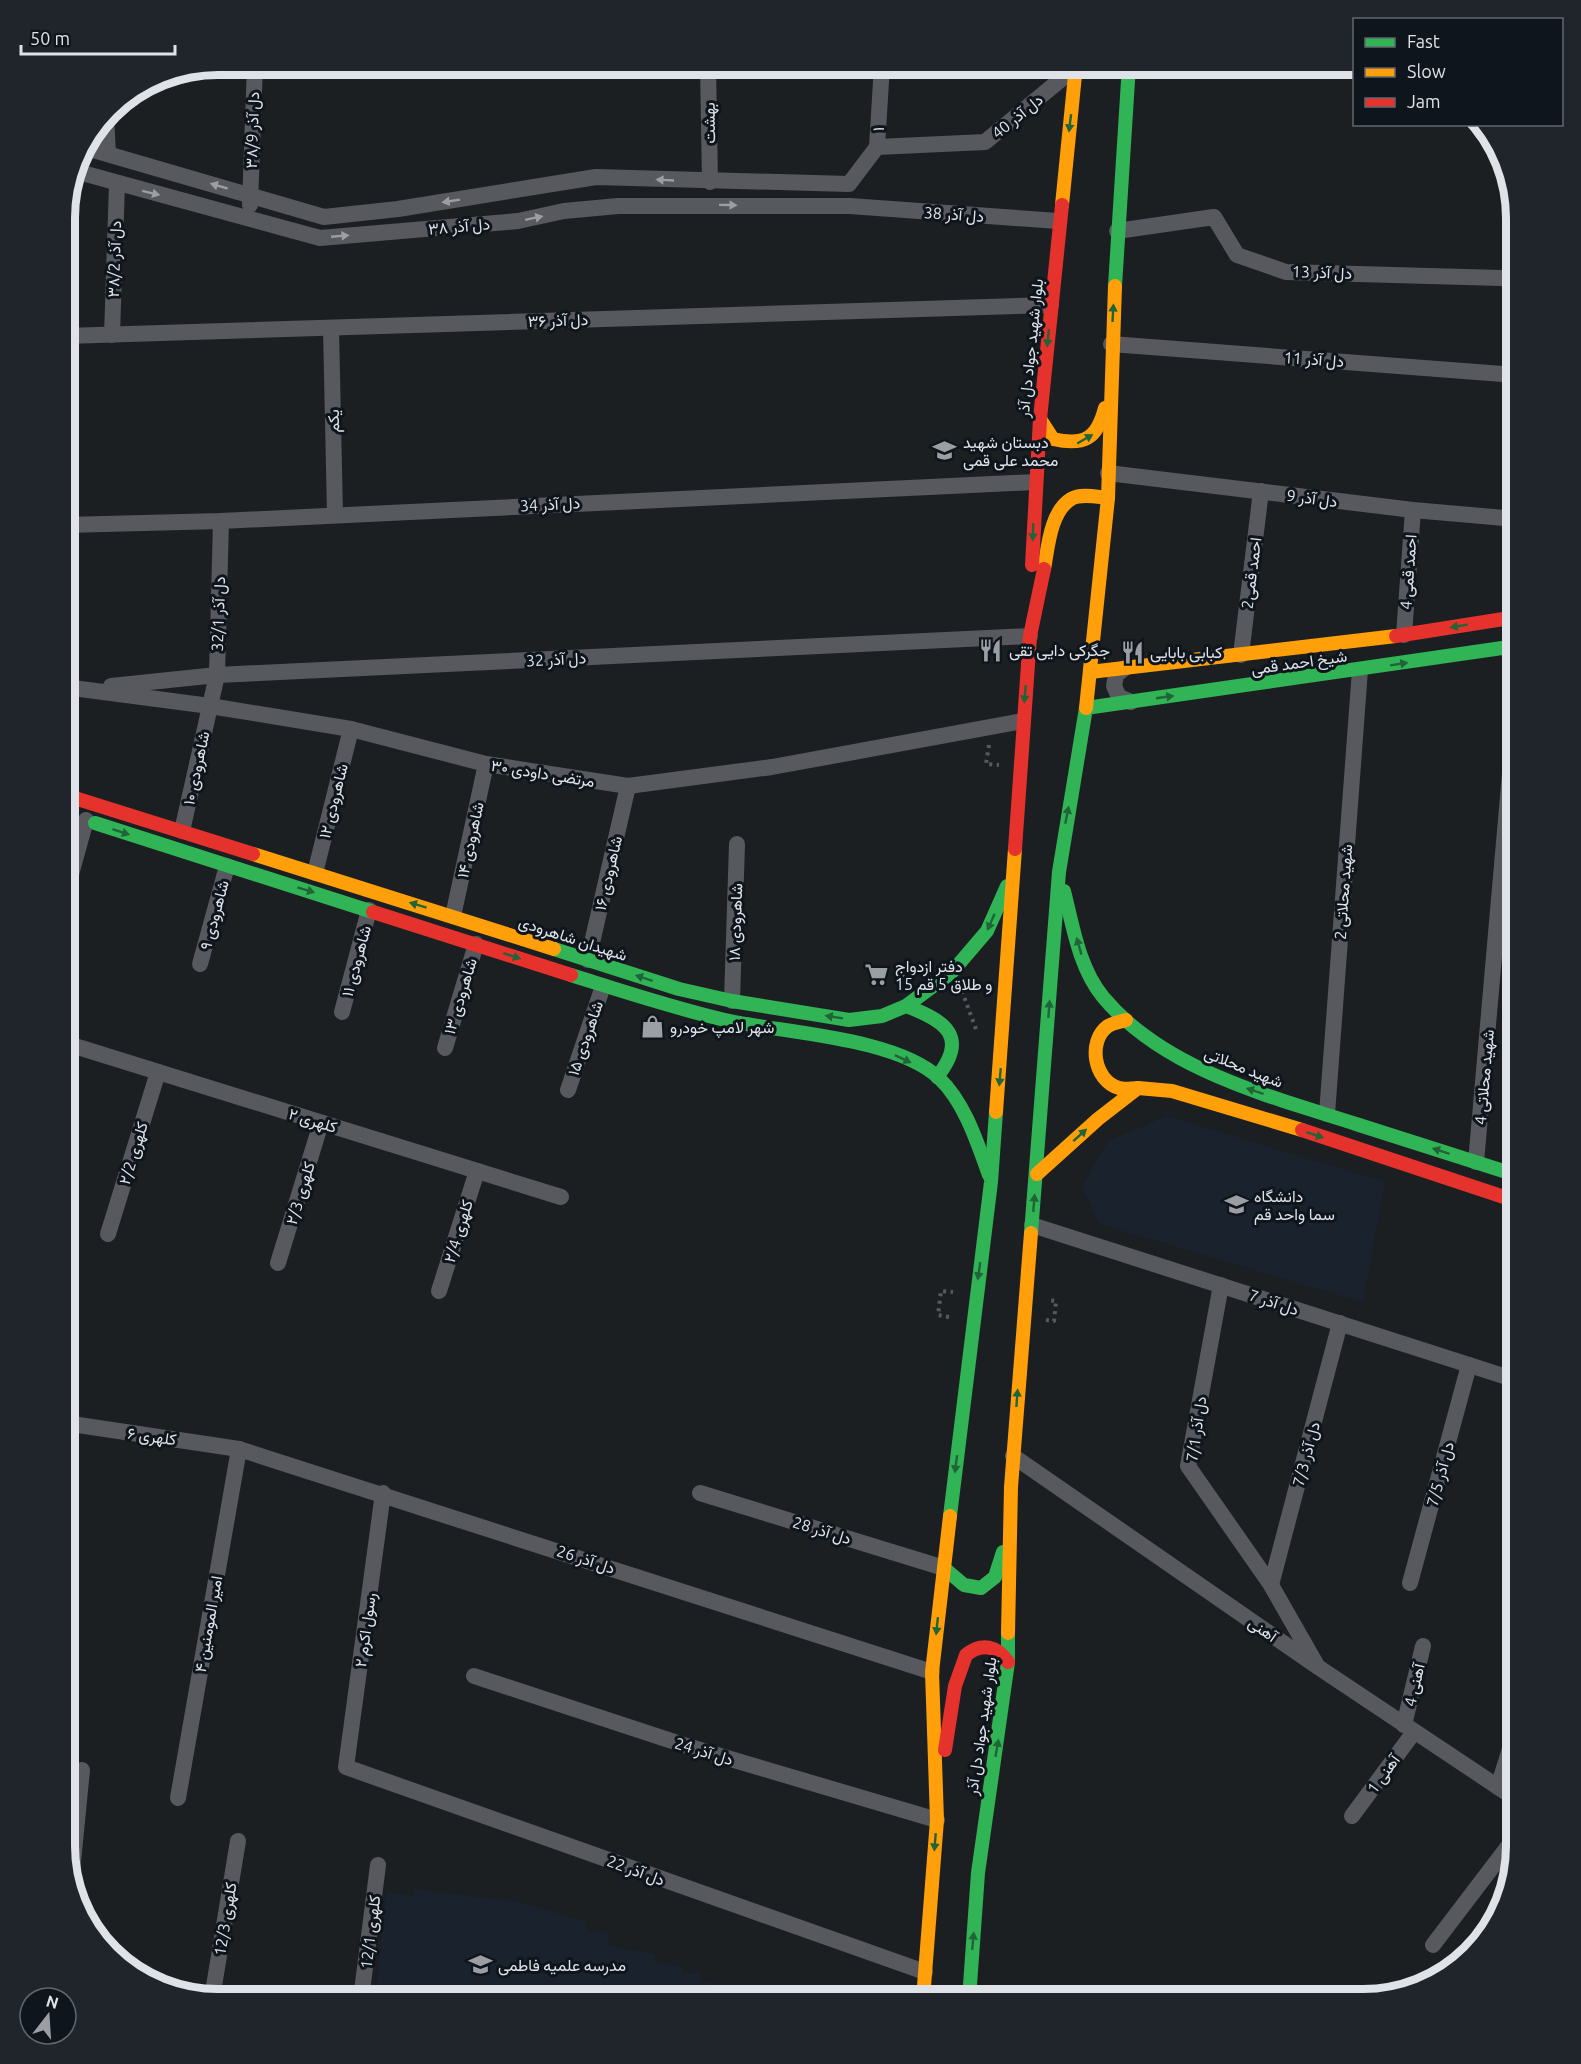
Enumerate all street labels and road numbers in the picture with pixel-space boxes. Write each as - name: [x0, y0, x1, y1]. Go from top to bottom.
- street label: دل آذر 40: [988, 90, 1047, 143]
- street label: دل آذر ۳۸/9: [242, 91, 264, 169]
- street label: بهشت: [700, 102, 720, 144]
- street label: ۱: [869, 126, 887, 132]
- street label: دل آذر 38: [923, 203, 985, 227]
- street label: دل آذر ۳۸: [427, 214, 491, 240]
- street label: دل آذر ۳۸/2: [104, 220, 126, 298]
- street label: دل آذر 13: [1292, 262, 1352, 284]
- street label: بلوار شهید جواد دل آذر: [1014, 278, 1048, 420]
- street label: دل آذر ۳۶: [528, 310, 589, 332]
- street label: دل آذر 11: [1283, 348, 1345, 372]
- street label: یکم: [324, 409, 344, 433]
- street label: دل آذر 9: [1285, 486, 1338, 512]
- street label: دل آذر 34: [520, 493, 581, 517]
- street label: احمد قمی 4: [1396, 534, 1422, 610]
- street label: احمد قمی2: [1238, 536, 1266, 610]
- street label: دل آذر 32/1: [208, 576, 230, 652]
- street label: شیخ احمد قمی: [1250, 646, 1349, 681]
- street label: دل آذر 32: [526, 648, 587, 672]
- street label: شاهرودی ۱۰: [179, 729, 215, 807]
- street label: ۳۰ مرتضی داودی: [490, 756, 596, 792]
- street label: شاهرودی ۱۲: [315, 762, 353, 841]
- street label: شاهرودی ۱۴: [453, 800, 489, 880]
- street label: شاهرودی ۱۶: [591, 834, 627, 913]
- street label: شهید محلاتی 2: [1331, 844, 1357, 940]
- street label: ۹ شاهرودی: [196, 878, 234, 952]
- street label: شاهرودی ۱۸: [725, 883, 747, 961]
- street label: شهیدان شاهرودی: [516, 912, 630, 966]
- street label: ۱۱ شاهرودی: [338, 923, 376, 999]
- street label: ۱۳ شاهرودی: [440, 956, 482, 1037]
- street label: ۱۵ شاهرودی: [564, 998, 608, 1078]
- street label: شهید محلاتی 4: [1471, 1029, 1499, 1126]
- street label: شهید محلاتی: [1201, 1043, 1286, 1093]
- street label: کلهری ۲: [286, 1104, 339, 1138]
- street label: کلهری ۲/2: [115, 1119, 153, 1187]
- street label: کلهری ۲/3: [282, 1159, 320, 1227]
- street label: کلهری ۲/4: [440, 1197, 478, 1265]
- street label: دل آذر 7: [1246, 1286, 1301, 1320]
- street label: دل آذر 7/1: [1182, 1395, 1211, 1463]
- street label: دل آذر 7/3: [1289, 1420, 1325, 1489]
- street label: کلهری ۶: [126, 1424, 178, 1450]
- street label: دل آذر 7/5: [1423, 1440, 1459, 1509]
- street label: دل آذر 28: [790, 1513, 853, 1549]
- street label: دل آذر 26: [554, 1541, 617, 1579]
- street label: امیر المومنین ۴: [191, 1574, 227, 1674]
- street label: رسول اکرم ۲: [351, 1592, 381, 1669]
- street label: آهنی: [1244, 1613, 1282, 1648]
- street label: بلوار شهید جواد دل آذر: [962, 1656, 1002, 1798]
- street label: آهنی 4: [1400, 1661, 1430, 1709]
- street label: دل آذر 24: [672, 1734, 735, 1770]
- street label: آهنی 1: [1363, 1750, 1405, 1798]
- street label: دل آذر 22: [604, 1851, 667, 1891]
- street label: کلهری 12/3: [210, 1881, 242, 1957]
- street label: کلهری 12/1: [357, 1894, 385, 1970]

